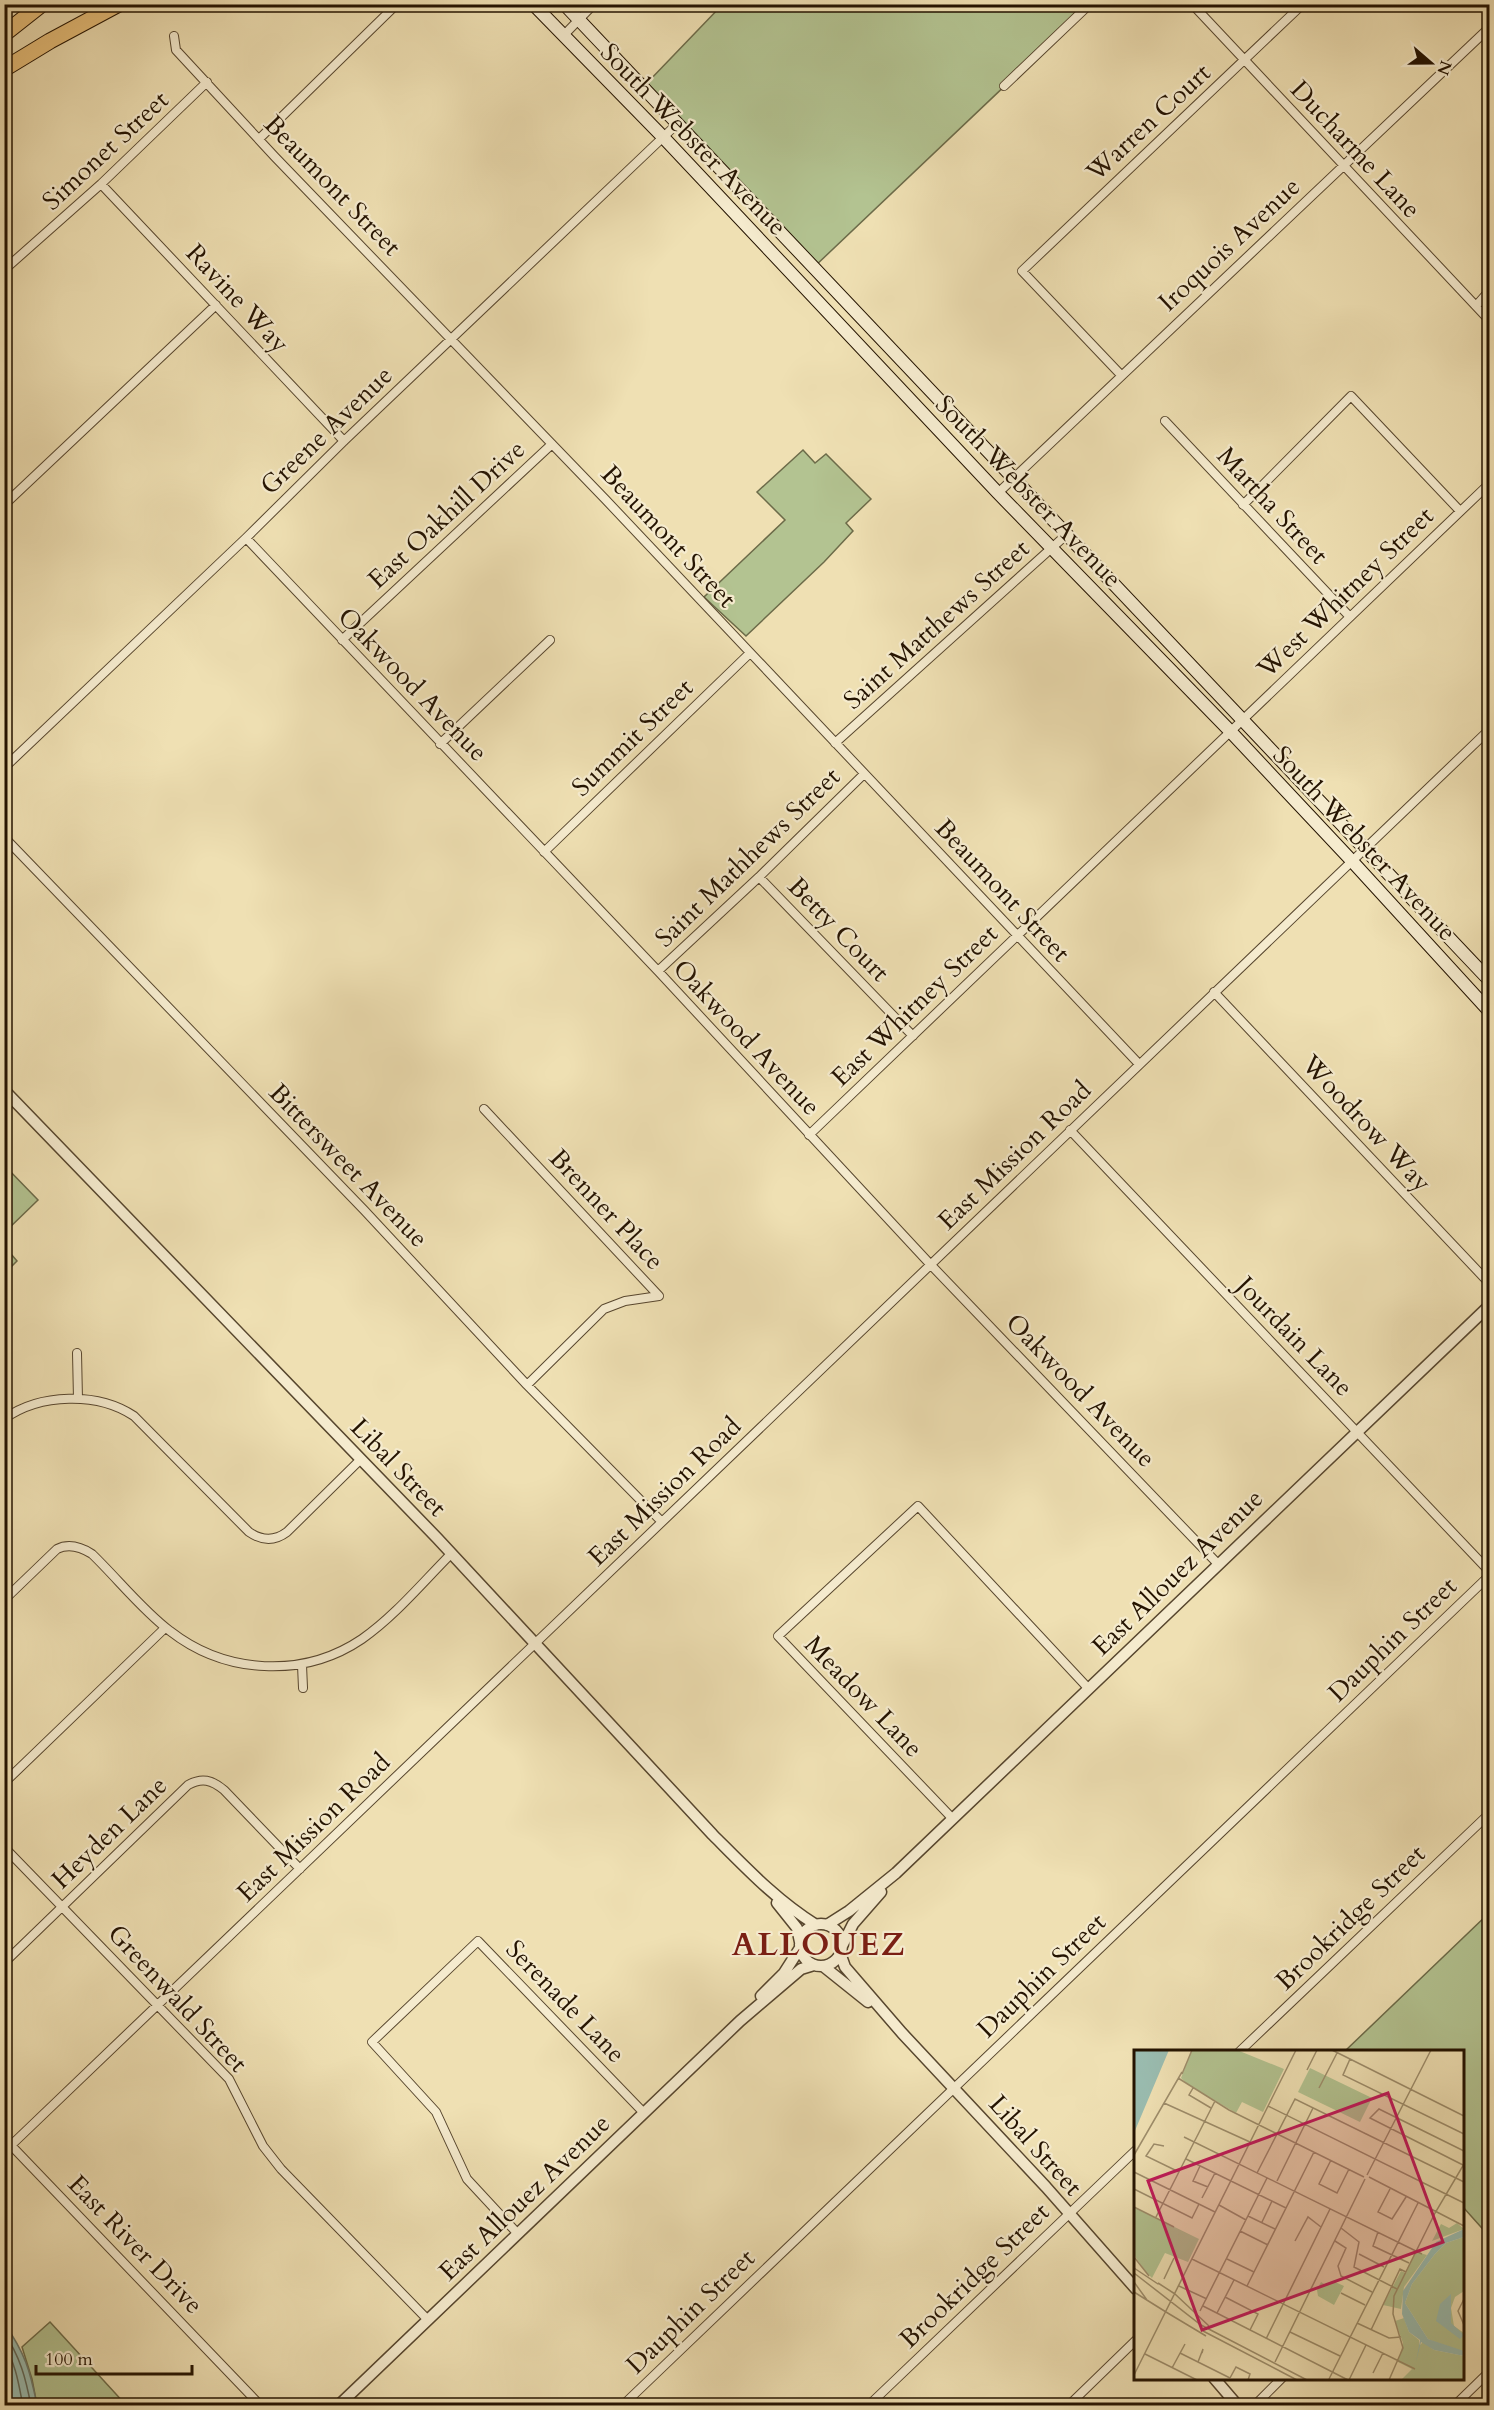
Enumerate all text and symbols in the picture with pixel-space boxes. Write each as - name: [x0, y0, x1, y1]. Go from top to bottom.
- north arrow: [1401, 33, 1461, 93]
- street label: South Webster Avenue: [593, 36, 795, 243]
- street label: Warren Court: [1078, 56, 1218, 190]
- text: N: [1431, 57, 1457, 78]
- street label: Ducharme Lane: [1283, 73, 1429, 226]
- street label: Simonet Street: [35, 83, 176, 218]
- street label: Beaumont Street: [256, 107, 409, 264]
- street label: Iroquois Avenue: [1151, 170, 1308, 319]
- street label: Ravine Way: [178, 236, 297, 361]
- street label: Greene Avenue: [252, 358, 400, 503]
- street label: South Webster Avenue: [928, 388, 1130, 595]
- street label: East Oakhill Drive: [360, 432, 533, 597]
- street label: Martha Street: [1209, 439, 1336, 572]
- street label: Beaumont Street: [593, 457, 744, 615]
- street label: West Whitney Street: [1249, 499, 1441, 686]
- street label: Saint Matthews Street: [836, 531, 1037, 717]
- street label: Oakwood Avenue: [330, 600, 495, 769]
- street label: Summit Street: [564, 670, 701, 804]
- street label: South Webster Avenue: [1265, 738, 1464, 948]
- street label: Saint Mathhews Street: [647, 760, 848, 955]
- street label: Beaumont Street: [927, 811, 1078, 969]
- street label: Betty Court: [780, 870, 897, 989]
- street label: East Whitney Street: [823, 917, 1005, 1094]
- street label: Oakwood Avenue: [665, 952, 828, 1123]
- street label: Woodrow Way: [1293, 1046, 1440, 1200]
- street label: East Mission Road: [930, 1073, 1099, 1238]
- street label: Bittersweet Avenue: [261, 1076, 436, 1255]
- street label: Brenner Place: [541, 1141, 672, 1277]
- street label: Jourdain Lane: [1226, 1266, 1361, 1404]
- street label: Oakwood Avenue: [998, 1306, 1163, 1475]
- street label: East Mission Road: [580, 1409, 749, 1574]
- street label: Libal Street: [343, 1410, 454, 1524]
- street label: East Allouez Avenue: [1084, 1481, 1271, 1663]
- street label: Dauphin Street: [1320, 1569, 1464, 1710]
- street label: Meadow Lane: [797, 1628, 931, 1765]
- street label: East Mission Road: [229, 1745, 398, 1910]
- street label: Heyden Lane: [44, 1768, 175, 1896]
- street label: Brookridge Street: [1268, 1837, 1433, 1998]
- street label: Dauphin Street: [969, 1905, 1113, 2046]
- street label: Greenwald Street: [100, 1917, 255, 2080]
- district label: ALLOUEZ: [732, 1923, 906, 1967]
- street label: Serenade Lane: [498, 1932, 633, 2070]
- inset map: [1134, 2050, 1464, 2380]
- street label: Libal Street: [981, 2087, 1090, 2203]
- street label: East Allouez Avenue: [431, 2106, 618, 2288]
- street label: East River Drive: [60, 2167, 211, 2322]
- street label: Brookridge Street: [892, 2195, 1057, 2356]
- street label: Dauphin Street: [618, 2241, 762, 2382]
- scale bar: [36, 2338, 192, 2376]
- text: 100 m: [45, 2347, 93, 2372]

